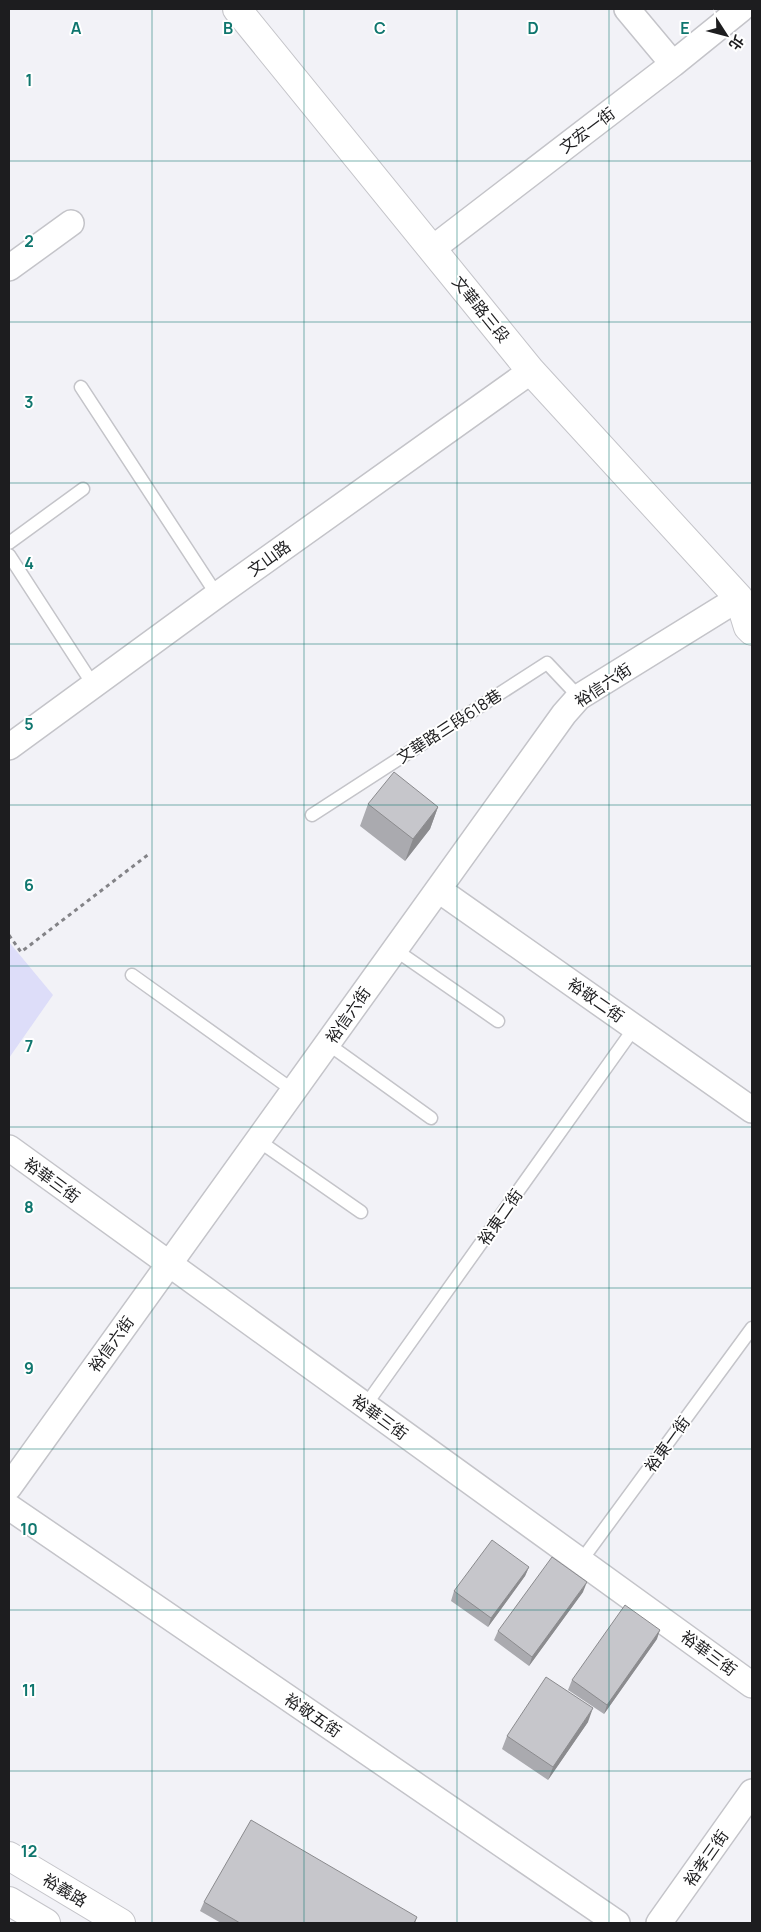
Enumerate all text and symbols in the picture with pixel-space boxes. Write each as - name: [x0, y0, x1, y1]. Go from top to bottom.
- north arrow: [701, 10, 751, 60]
- text: A: [71, 17, 82, 39]
- text: B: [223, 17, 233, 39]
- text: C: [374, 17, 386, 39]
- text: D: [527, 17, 539, 39]
- text: E: [680, 17, 690, 39]
- text: 北: [725, 32, 749, 54]
- text: 1: [25, 69, 33, 91]
- street label: 文宏一街: [555, 102, 619, 158]
- text: 2: [24, 230, 34, 252]
- street label: 文華路三段: [447, 271, 515, 347]
- text: 3: [24, 391, 34, 413]
- street label: 文山路: [243, 535, 295, 581]
- text: 4: [24, 552, 34, 574]
- street label: 裕信六街: [570, 658, 636, 712]
- street label: 文華路三段618巷: [392, 684, 506, 768]
- text: 5: [24, 713, 34, 735]
- text: 6: [24, 874, 34, 896]
- street label: 裕敬二街: [563, 973, 629, 1027]
- street label: 裕信六街: [321, 982, 375, 1048]
- text: 7: [25, 1035, 33, 1057]
- street label: 裕華三街: [20, 1152, 84, 1208]
- street label: 裕東二街: [473, 1184, 527, 1250]
- text: 8: [24, 1196, 34, 1218]
- street label: 裕信六街: [83, 1312, 139, 1376]
- text: 9: [24, 1357, 34, 1379]
- street label: 裕華三街: [348, 1389, 412, 1445]
- street label: 裕東一街: [639, 1412, 695, 1476]
- text: 10: [20, 1518, 38, 1540]
- street label: 裕華三街: [677, 1625, 741, 1681]
- text: 11: [22, 1679, 36, 1701]
- street label: 裕敬五街: [280, 1688, 346, 1742]
- street label: 裕孝三街: [679, 1825, 733, 1891]
- text: 12: [21, 1840, 37, 1862]
- street label: 裕義路: [39, 1868, 91, 1912]

